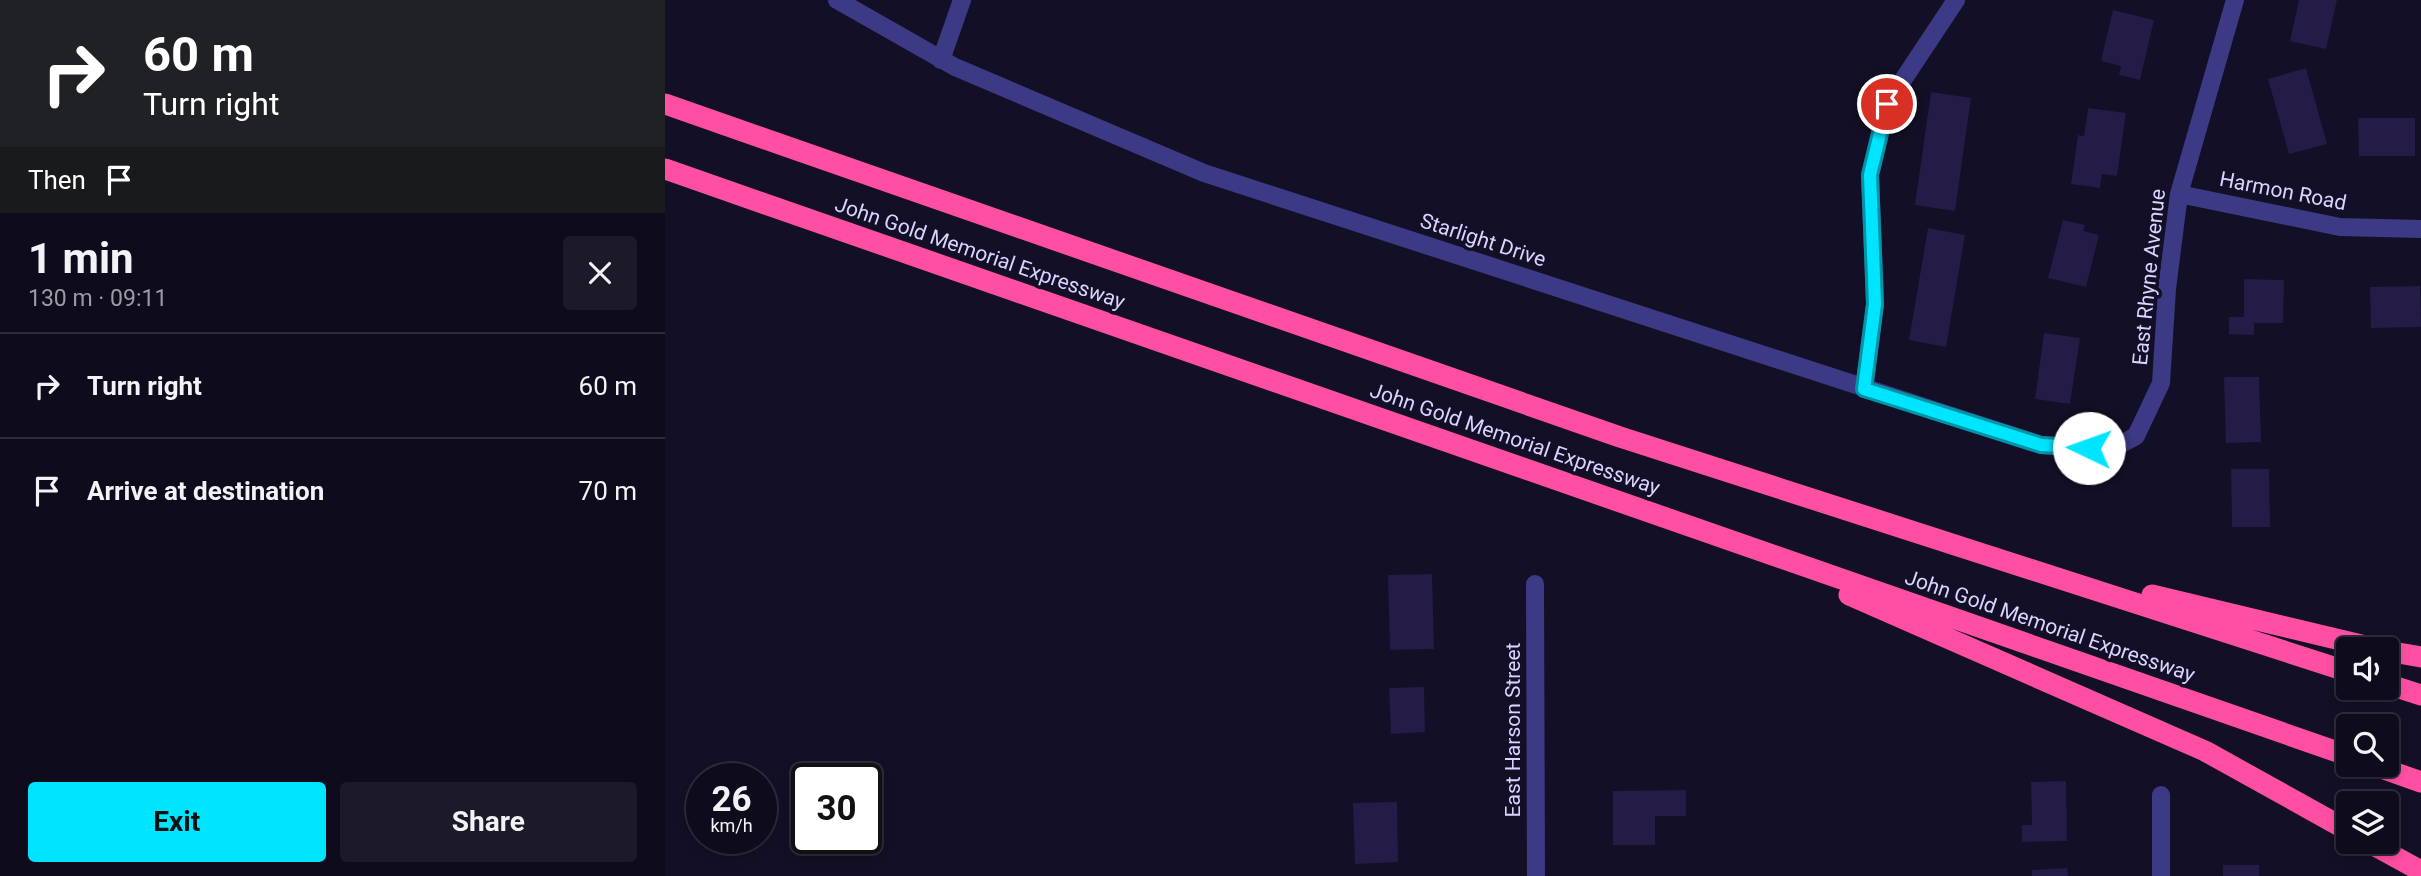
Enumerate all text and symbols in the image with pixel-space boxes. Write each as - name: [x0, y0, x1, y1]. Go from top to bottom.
- text: 60 m: [143, 26, 254, 83]
- icon: right: [28, 28, 119, 119]
- pin: [1857, 74, 1917, 134]
- text: Turn right: [143, 85, 279, 123]
- icon: arrive: [1868, 85, 1906, 123]
- icon: arrive: [100, 161, 138, 199]
- text: Then: [28, 165, 86, 195]
- street label: Harmon Road: [2217, 167, 2349, 215]
- street label: East Rhyne Avenue: [2128, 188, 2170, 366]
- street label: John Gold Memorial Expressway: [832, 192, 1128, 314]
- street label: Starlight Drive: [1417, 208, 1549, 272]
- text: 1 min: [28, 234, 134, 283]
- button: close: [563, 236, 637, 310]
- text: 130 m · 09:11: [28, 285, 167, 312]
- icon: right: [28, 367, 66, 405]
- text: Turn right: [87, 371, 202, 401]
- text: 60 m: [579, 371, 637, 401]
- street label: John Gold Memorial Expressway: [1367, 378, 1663, 500]
- position arrow: [2052, 411, 2126, 485]
- icon: arrive: [28, 472, 66, 510]
- text: Arrive at destination: [87, 476, 324, 506]
- text: 70 m: [579, 476, 637, 506]
- street label: John Gold Memorial Expressway: [1902, 565, 2198, 687]
- map controls: [2336, 637, 2399, 854]
- button: sound: [2336, 637, 2399, 700]
- street label: East Harson Street: [1501, 642, 1525, 817]
- button: search: [2336, 714, 2399, 777]
- speed limit sign: 30: [791, 763, 882, 854]
- text: 26: [711, 779, 752, 820]
- button: Exit: [28, 782, 326, 862]
- button: Share: [340, 782, 637, 862]
- button: layers: [2336, 791, 2399, 854]
- text: km/h: [710, 815, 753, 836]

